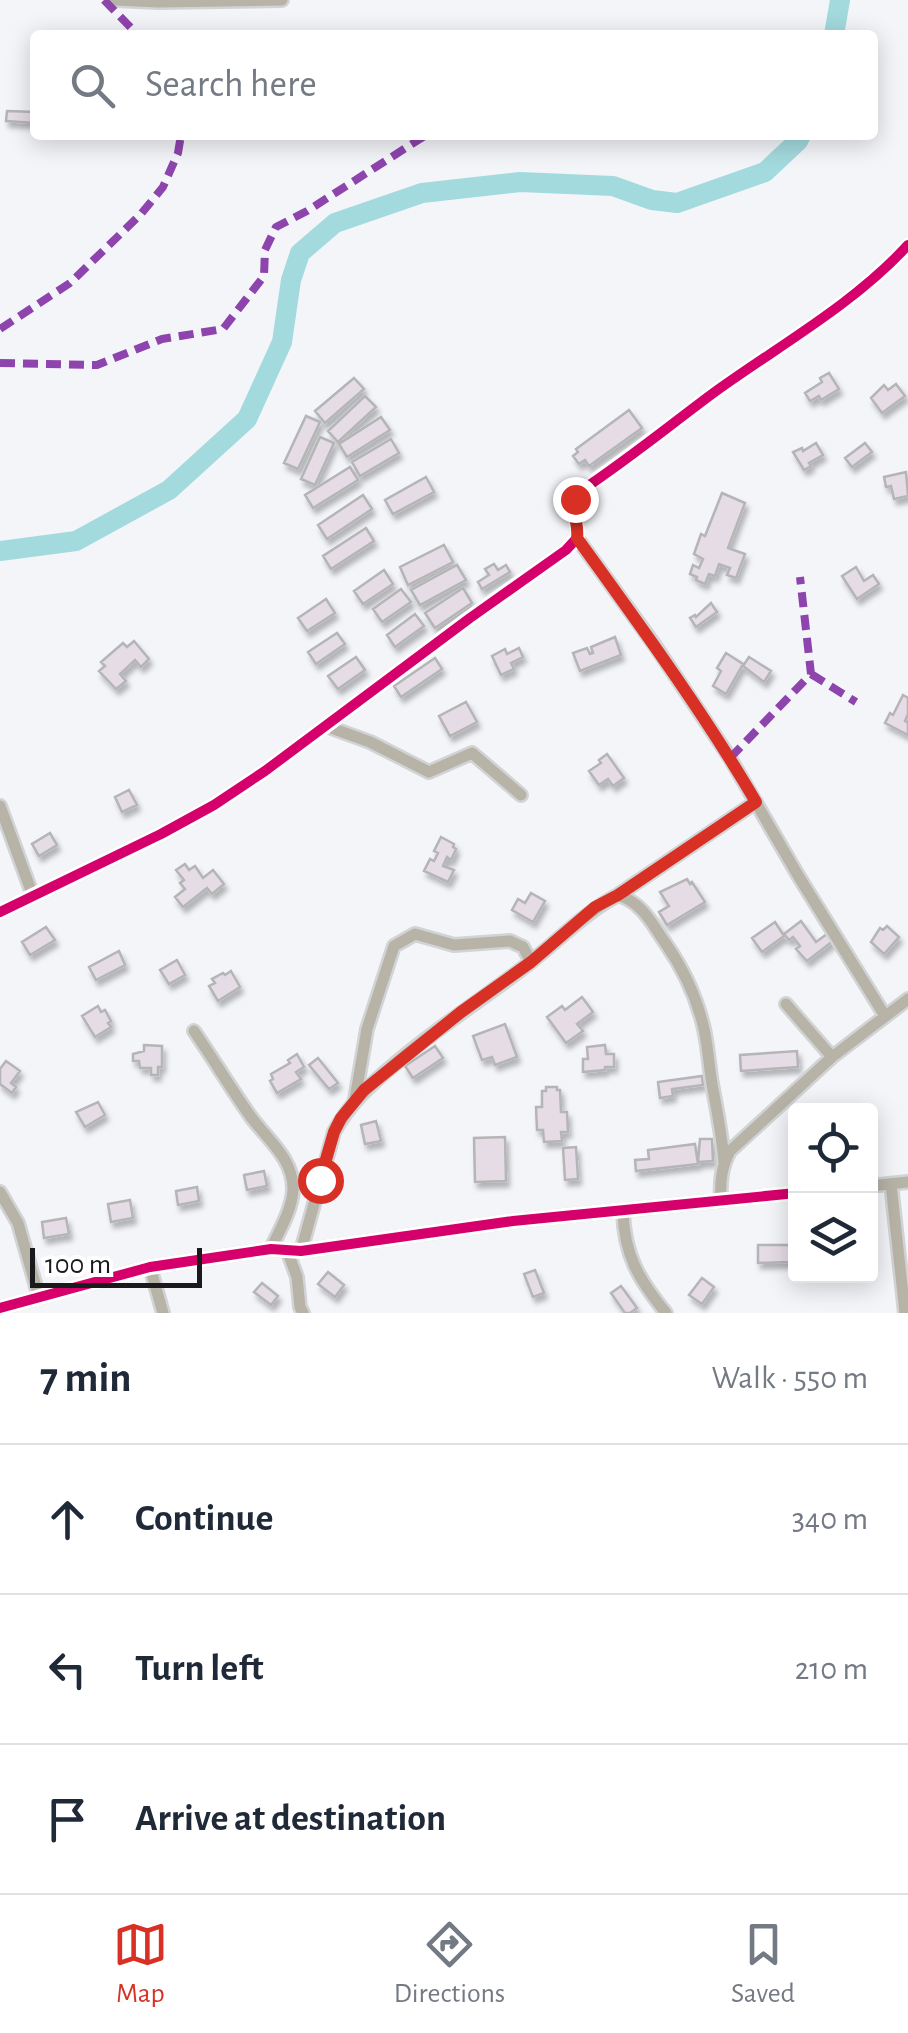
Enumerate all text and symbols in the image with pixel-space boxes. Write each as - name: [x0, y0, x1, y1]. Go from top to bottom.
- search box: [30, 30, 878, 140]
- icon: search: [65, 58, 120, 113]
- text: Search here: [145, 66, 317, 104]
- route end: [553, 477, 599, 523]
- map controls: [788, 1103, 878, 1283]
- button: locate: [788, 1103, 878, 1193]
- route start: [298, 1158, 344, 1204]
- button: layers: [788, 1193, 878, 1283]
- scale bar: [30, 1243, 202, 1288]
- text: 100 m: [45, 1251, 111, 1279]
- text: 7 min: [40, 1357, 132, 1399]
- text: Walk · 550 m: [711, 1362, 868, 1394]
- icon: ahead: [40, 1492, 95, 1547]
- text: Continue: [135, 1500, 273, 1538]
- text: 340 m: [792, 1503, 868, 1535]
- icon: left: [40, 1642, 95, 1697]
- text: Turn left: [135, 1650, 263, 1688]
- text: 210 m: [795, 1653, 868, 1685]
- icon: arrive: [40, 1792, 95, 1847]
- text: Arrive at destination: [135, 1800, 446, 1838]
- tab: Map: [113, 1917, 168, 2011]
- tab: Directions: [394, 1917, 505, 2011]
- tab: Saved: [731, 1917, 795, 2011]

